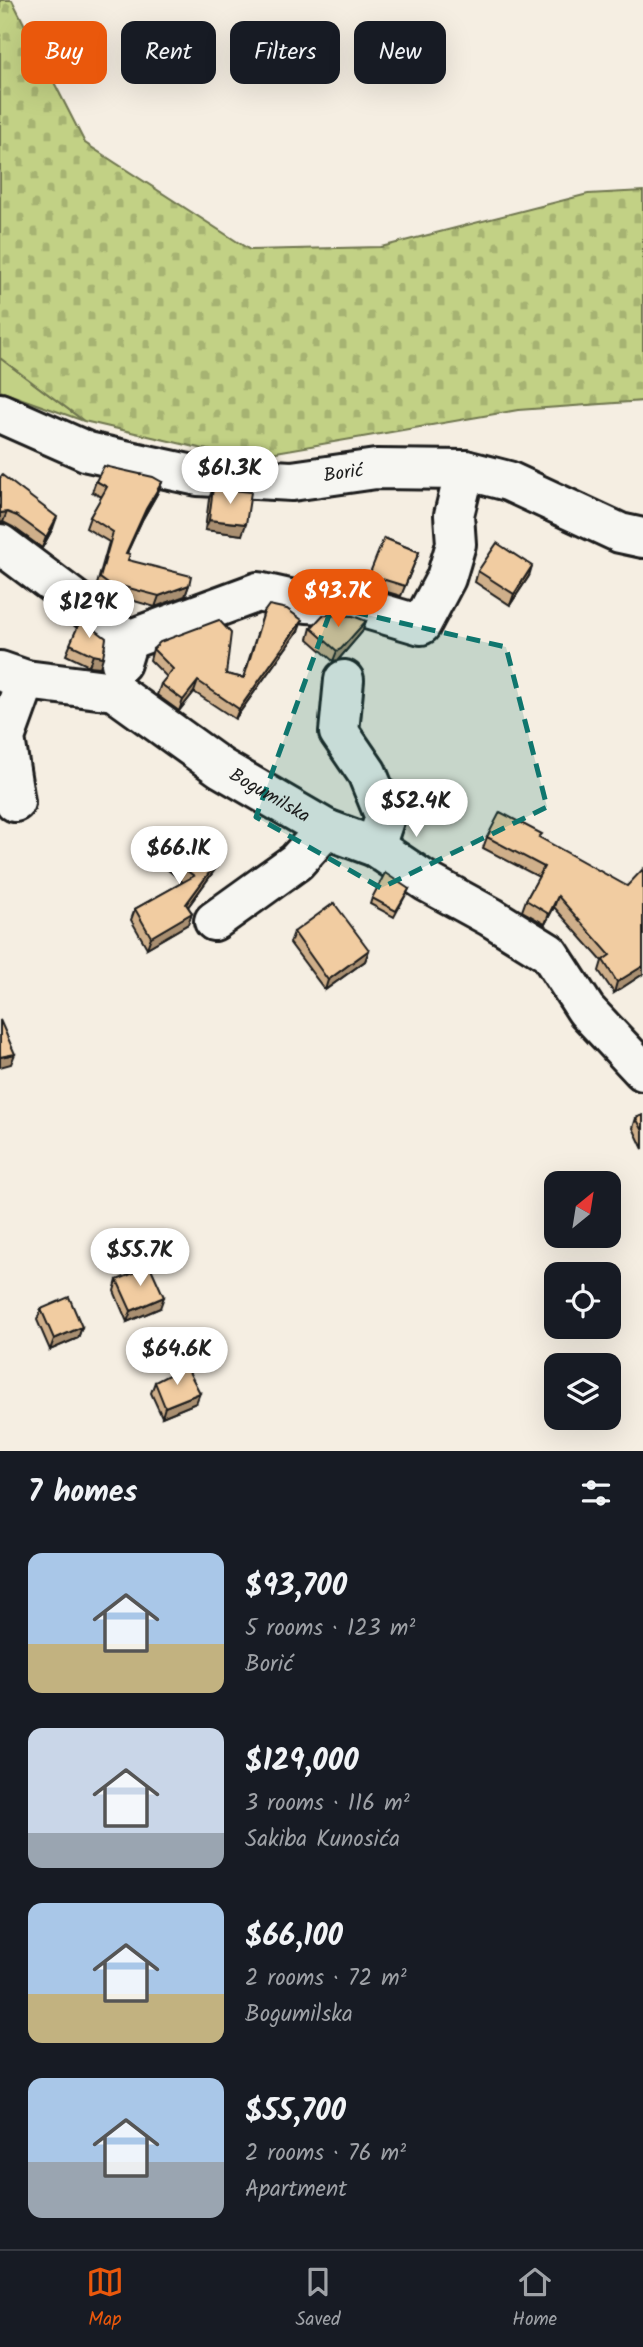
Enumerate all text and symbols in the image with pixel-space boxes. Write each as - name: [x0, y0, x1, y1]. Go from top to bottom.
- chip: Buy: [21, 21, 107, 84]
- chip: Rent: [121, 21, 216, 84]
- chip: Filters: [230, 21, 340, 84]
- chip: New: [354, 21, 446, 84]
- pin: $61.3K: [173, 447, 287, 506]
- text: $61.3K: [198, 451, 262, 487]
- street label: Borić: [322, 456, 367, 491]
- pin: $93.7K: [281, 570, 395, 629]
- text: $93.7K: [304, 574, 372, 610]
- pin: $129K: [40, 580, 138, 640]
- text: $129K: [59, 585, 119, 621]
- street label: Bogumilska: [223, 761, 315, 831]
- pin: $52.4K: [359, 780, 473, 839]
- text: $52.4K: [381, 784, 451, 820]
- pin: $66.1K: [122, 826, 236, 886]
- text: $66.1K: [147, 831, 211, 867]
- north arrow: [544, 1171, 621, 1248]
- map controls: [544, 1171, 621, 1430]
- pin: $55.7K: [83, 1228, 197, 1288]
- text: $55.7K: [106, 1233, 174, 1269]
- button: locate: [544, 1262, 621, 1339]
- pin: $64.6K: [120, 1328, 234, 1387]
- text: $64.6K: [142, 1332, 212, 1368]
- button: layers: [544, 1353, 621, 1430]
- text: 7 homes: [28, 1469, 138, 1517]
- icon: filters: [577, 1474, 615, 1512]
- text: $93,700: [245, 1563, 347, 1611]
- icon: home: [84, 1581, 168, 1665]
- text: 5 rooms · 123 m²: [245, 1611, 415, 1647]
- text: Borić: [245, 1647, 293, 1683]
- text: $129,000: [245, 1738, 359, 1786]
- icon: home: [84, 1756, 168, 1840]
- text: 3 rooms · 116 m²: [245, 1786, 410, 1822]
- text: Sakiba Kunosića: [245, 1822, 400, 1858]
- text: $66,100: [245, 1913, 343, 1961]
- icon: home: [84, 1931, 168, 2015]
- text: 2 rooms · 72 m²: [245, 1961, 407, 1997]
- text: Bogumilska: [245, 1997, 353, 2033]
- text: $55,700: [245, 2088, 346, 2136]
- icon: home: [84, 2106, 168, 2190]
- text: 2 rooms · 76 m²: [245, 2136, 406, 2172]
- text: Apartment: [245, 2172, 347, 2208]
- tab: Map: [86, 2263, 124, 2335]
- tab: Saved: [295, 2263, 341, 2335]
- tab: Home: [512, 2263, 557, 2335]

